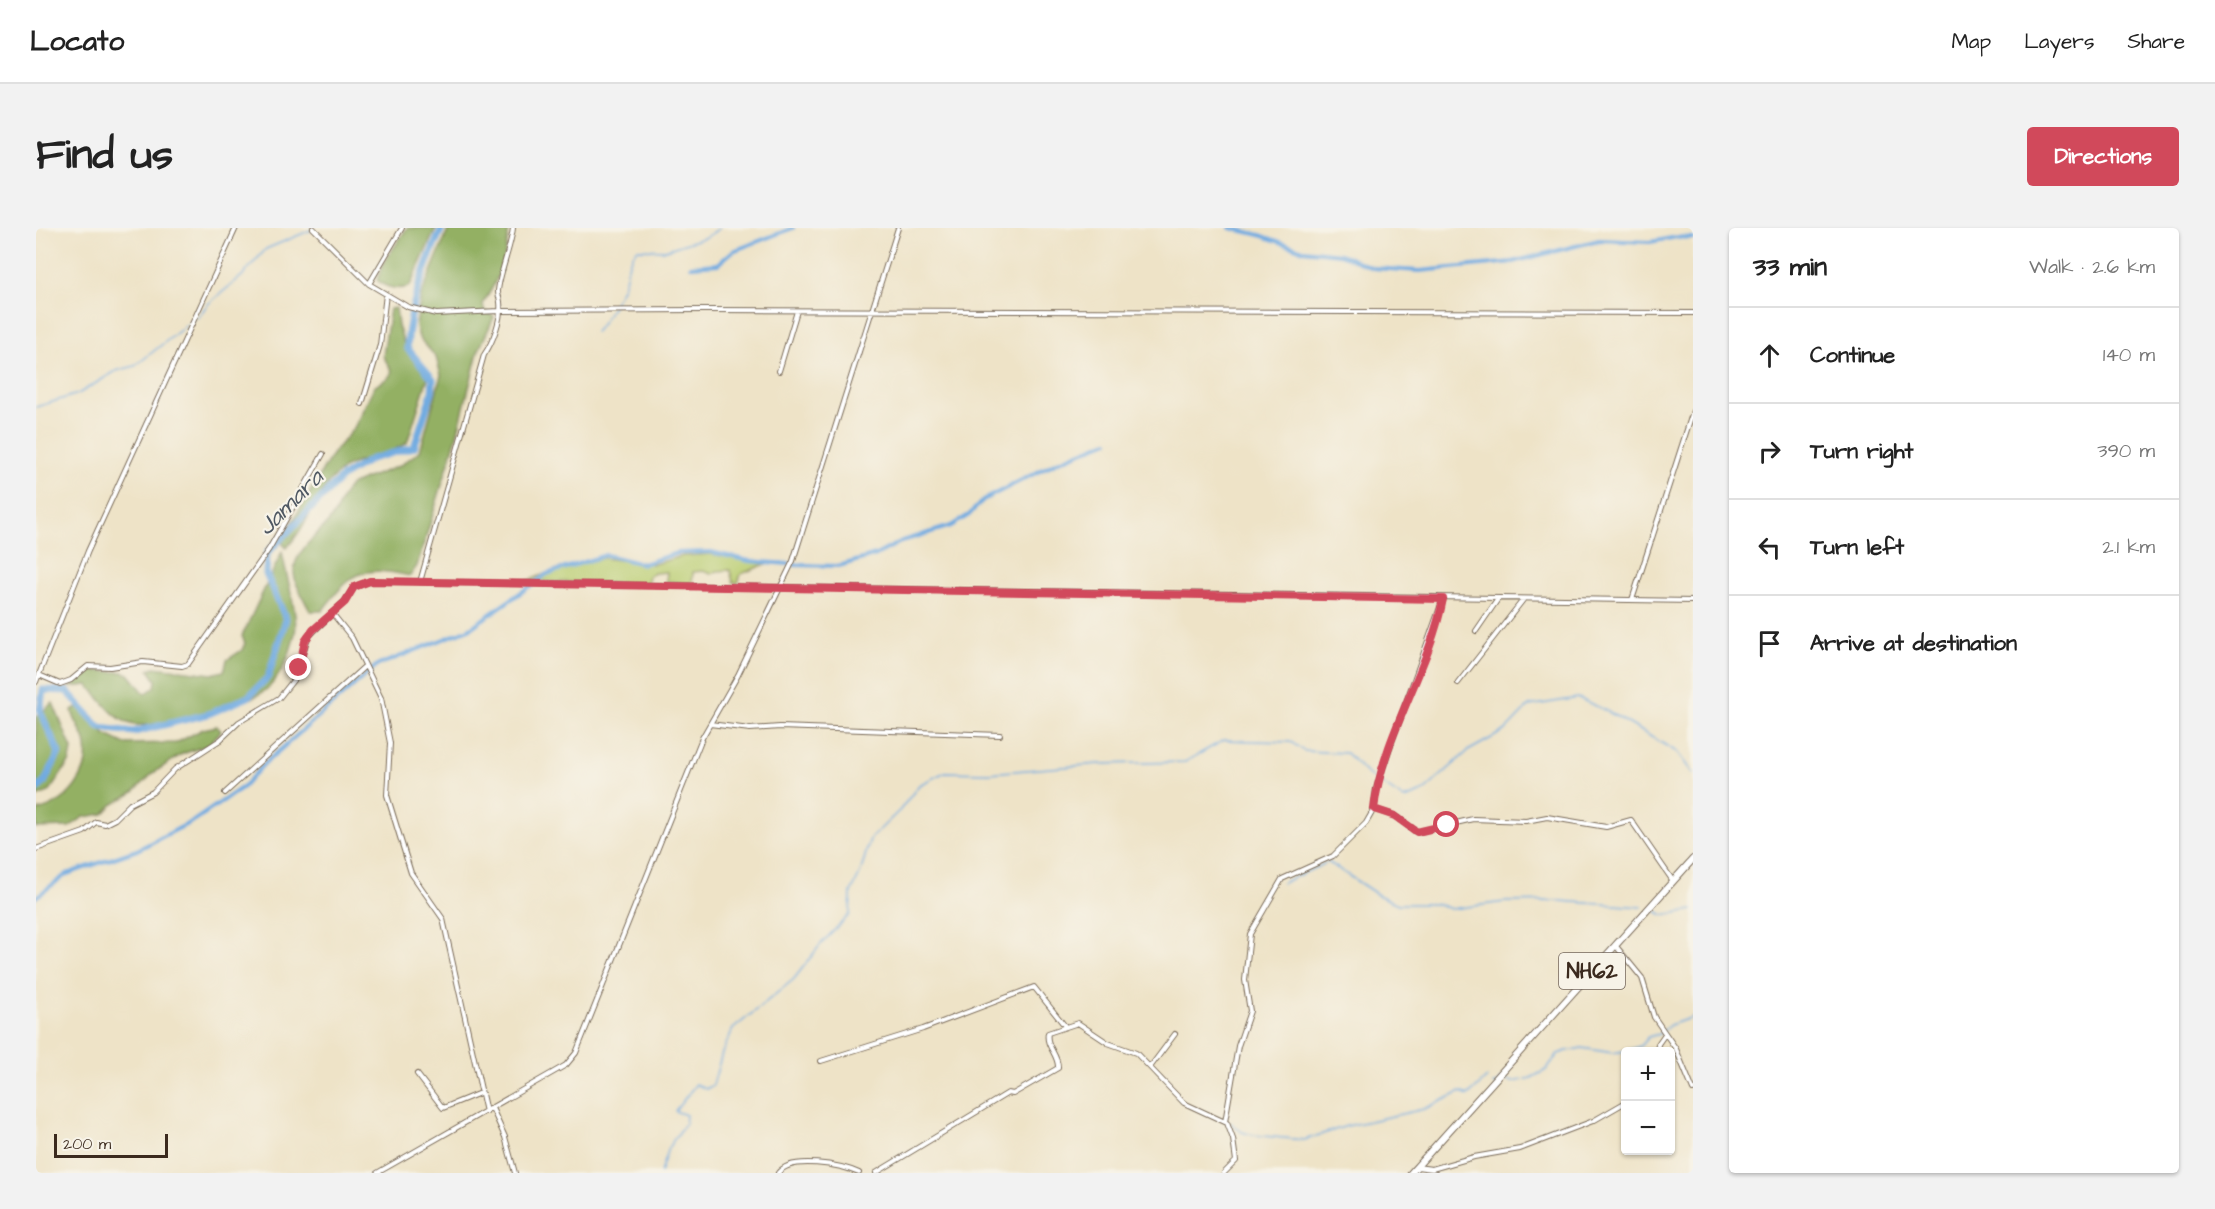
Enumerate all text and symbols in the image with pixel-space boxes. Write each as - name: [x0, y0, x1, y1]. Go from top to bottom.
- text: Locato: [30, 22, 124, 61]
- text: Map: [1951, 27, 1991, 56]
- text: Layers: [2024, 27, 2094, 56]
- text: Share: [2127, 27, 2185, 56]
- text: Find us: [36, 127, 173, 185]
- button: Directions: [2027, 127, 2179, 186]
- text: 33 min: [1753, 249, 1827, 285]
- text: Walk · 2.6 km: [2029, 253, 2155, 281]
- icon: ahead: [1753, 339, 1786, 372]
- text: Continue: [1810, 340, 1895, 371]
- text: 140 m: [2103, 341, 2155, 369]
- icon: right: [1753, 435, 1786, 468]
- text: Turn right: [1810, 436, 1913, 467]
- text: 390 m: [2097, 437, 2155, 465]
- water label: Jamara: [250, 461, 333, 543]
- icon: left: [1753, 531, 1786, 564]
- text: Turn left: [1810, 532, 1904, 563]
- text: 2.1 km: [2102, 533, 2155, 561]
- icon: arrive: [1753, 627, 1786, 660]
- text: Arrive at destination: [1810, 628, 2017, 659]
- route end: [285, 654, 311, 680]
- route start: [1433, 811, 1459, 837]
- road number: NH62: [1559, 953, 1625, 989]
- map controls: [1621, 1047, 1675, 1155]
- button: +: [1621, 1047, 1675, 1101]
- button: −: [1621, 1101, 1675, 1155]
- scale bar: [54, 1131, 168, 1158]
- text: 200 m: [63, 1133, 111, 1155]

